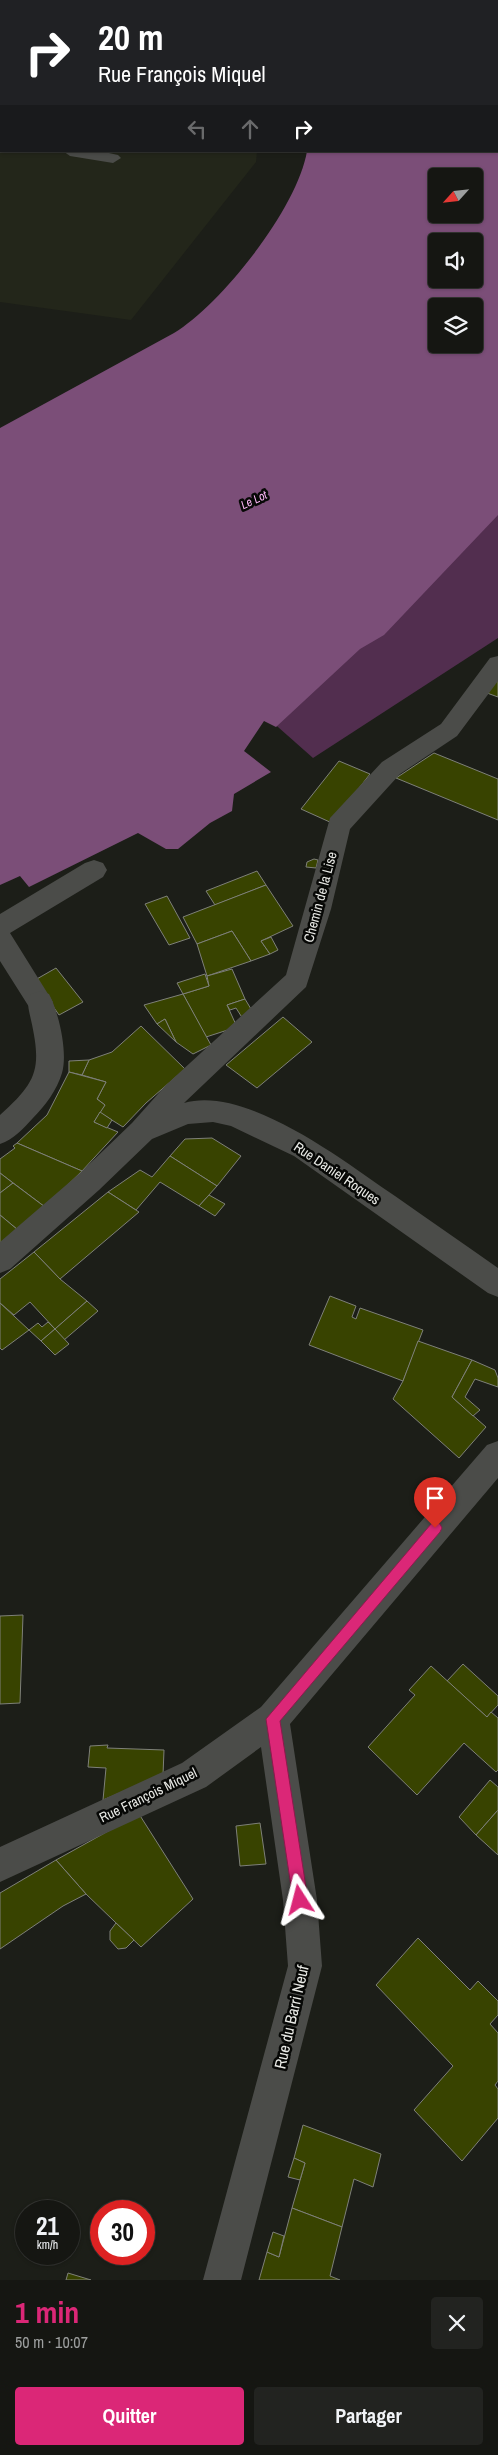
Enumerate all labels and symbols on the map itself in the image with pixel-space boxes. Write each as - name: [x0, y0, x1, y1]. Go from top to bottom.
- north arrow: [428, 168, 482, 222]
- water label: Le Lot: [238, 487, 270, 513]
- street label: Chemin de la Lise: [299, 850, 341, 944]
- street label: Rue Daniel Roques: [290, 1138, 384, 1209]
- pin: [414, 1477, 456, 1528]
- street label: Rue François Miquel: [96, 1764, 200, 1826]
- position arrow: [273, 1873, 325, 1925]
- street label: Rue du Barri Neuf: [268, 1963, 314, 2071]
- speed limit sign: 30: [90, 2200, 155, 2265]

